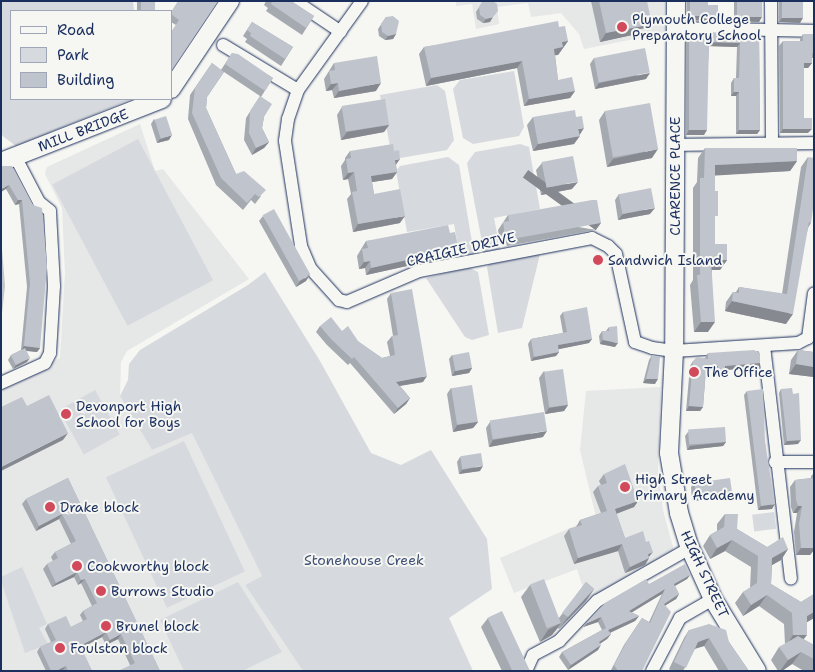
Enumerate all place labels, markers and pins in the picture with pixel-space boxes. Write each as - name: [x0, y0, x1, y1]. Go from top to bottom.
- place label: Plymouth College Preparatory School: [632, 11, 761, 44]
- marker: Plymouth College Preparatory School: [616, 21, 628, 33]
- place label: Sandwich Island: [608, 252, 722, 268]
- marker: Sandwich Island: [592, 254, 604, 266]
- place label: The Office: [704, 364, 773, 380]
- marker: The Office: [688, 366, 700, 378]
- place label: Devonport High School for Boys: [76, 398, 182, 431]
- marker: Devonport High School for Boys: [60, 408, 72, 420]
- place label: High Street Primary Academy: [635, 471, 755, 504]
- marker: High Street Primary Academy: [619, 481, 631, 493]
- place label: Drake block: [60, 499, 139, 515]
- marker: Drake block: [44, 501, 56, 513]
- place label: Cookworthy block: [87, 558, 209, 574]
- marker: Cookworthy block: [71, 560, 83, 572]
- place label: Burrows Studio: [111, 583, 214, 599]
- marker: Burrows Studio: [95, 585, 107, 597]
- place label: Brunel block: [116, 618, 199, 634]
- marker: Brunel block: [100, 620, 112, 632]
- place label: Foulston block: [70, 640, 168, 656]
- marker: Foulston block: [54, 642, 66, 654]

